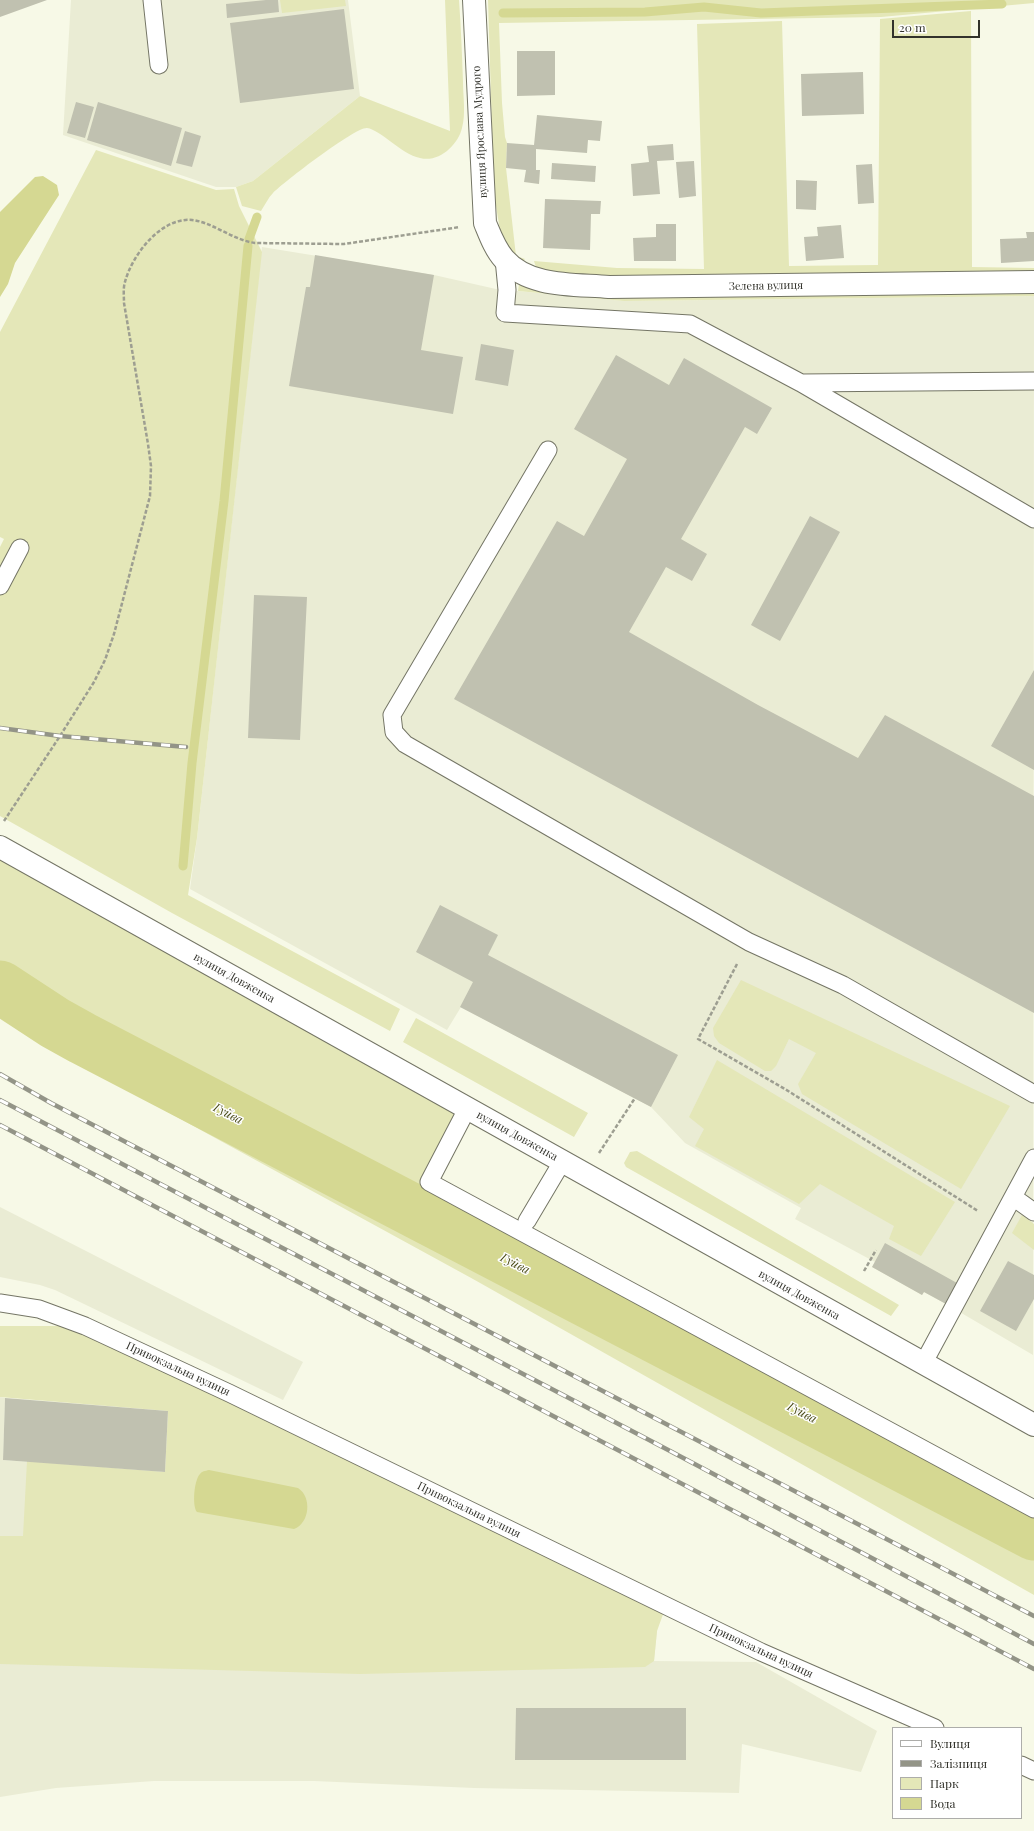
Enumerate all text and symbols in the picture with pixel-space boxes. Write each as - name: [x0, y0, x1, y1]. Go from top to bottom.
- scale bar: [894, 12, 982, 38]
- text: 20 m: [899, 19, 926, 35]
- street label: вулиця Ярослава Мудрого: [470, 65, 490, 199]
- street label: Зелена вулиця: [729, 279, 803, 293]
- street label: вулиця Довженка: [191, 950, 277, 1006]
- water label: Гуйва: [211, 1101, 245, 1127]
- street label: вулиця Довженка: [474, 1108, 560, 1164]
- water label: Гуйва: [498, 1251, 532, 1277]
- street label: вулиця Довженка: [756, 1267, 842, 1323]
- street label: Привокзальна вулиця: [124, 1339, 232, 1399]
- water label: Гуйва: [785, 1400, 819, 1426]
- street label: Привокзальна вулиця: [415, 1479, 523, 1541]
- street label: Привокзальна вулиця: [707, 1621, 815, 1681]
- legend: [892, 1727, 1022, 1819]
- text: Вулиця: [930, 1735, 970, 1751]
- text: Залізниця: [930, 1755, 987, 1771]
- text: Парк: [930, 1775, 959, 1791]
- text: Вода: [930, 1795, 956, 1811]

